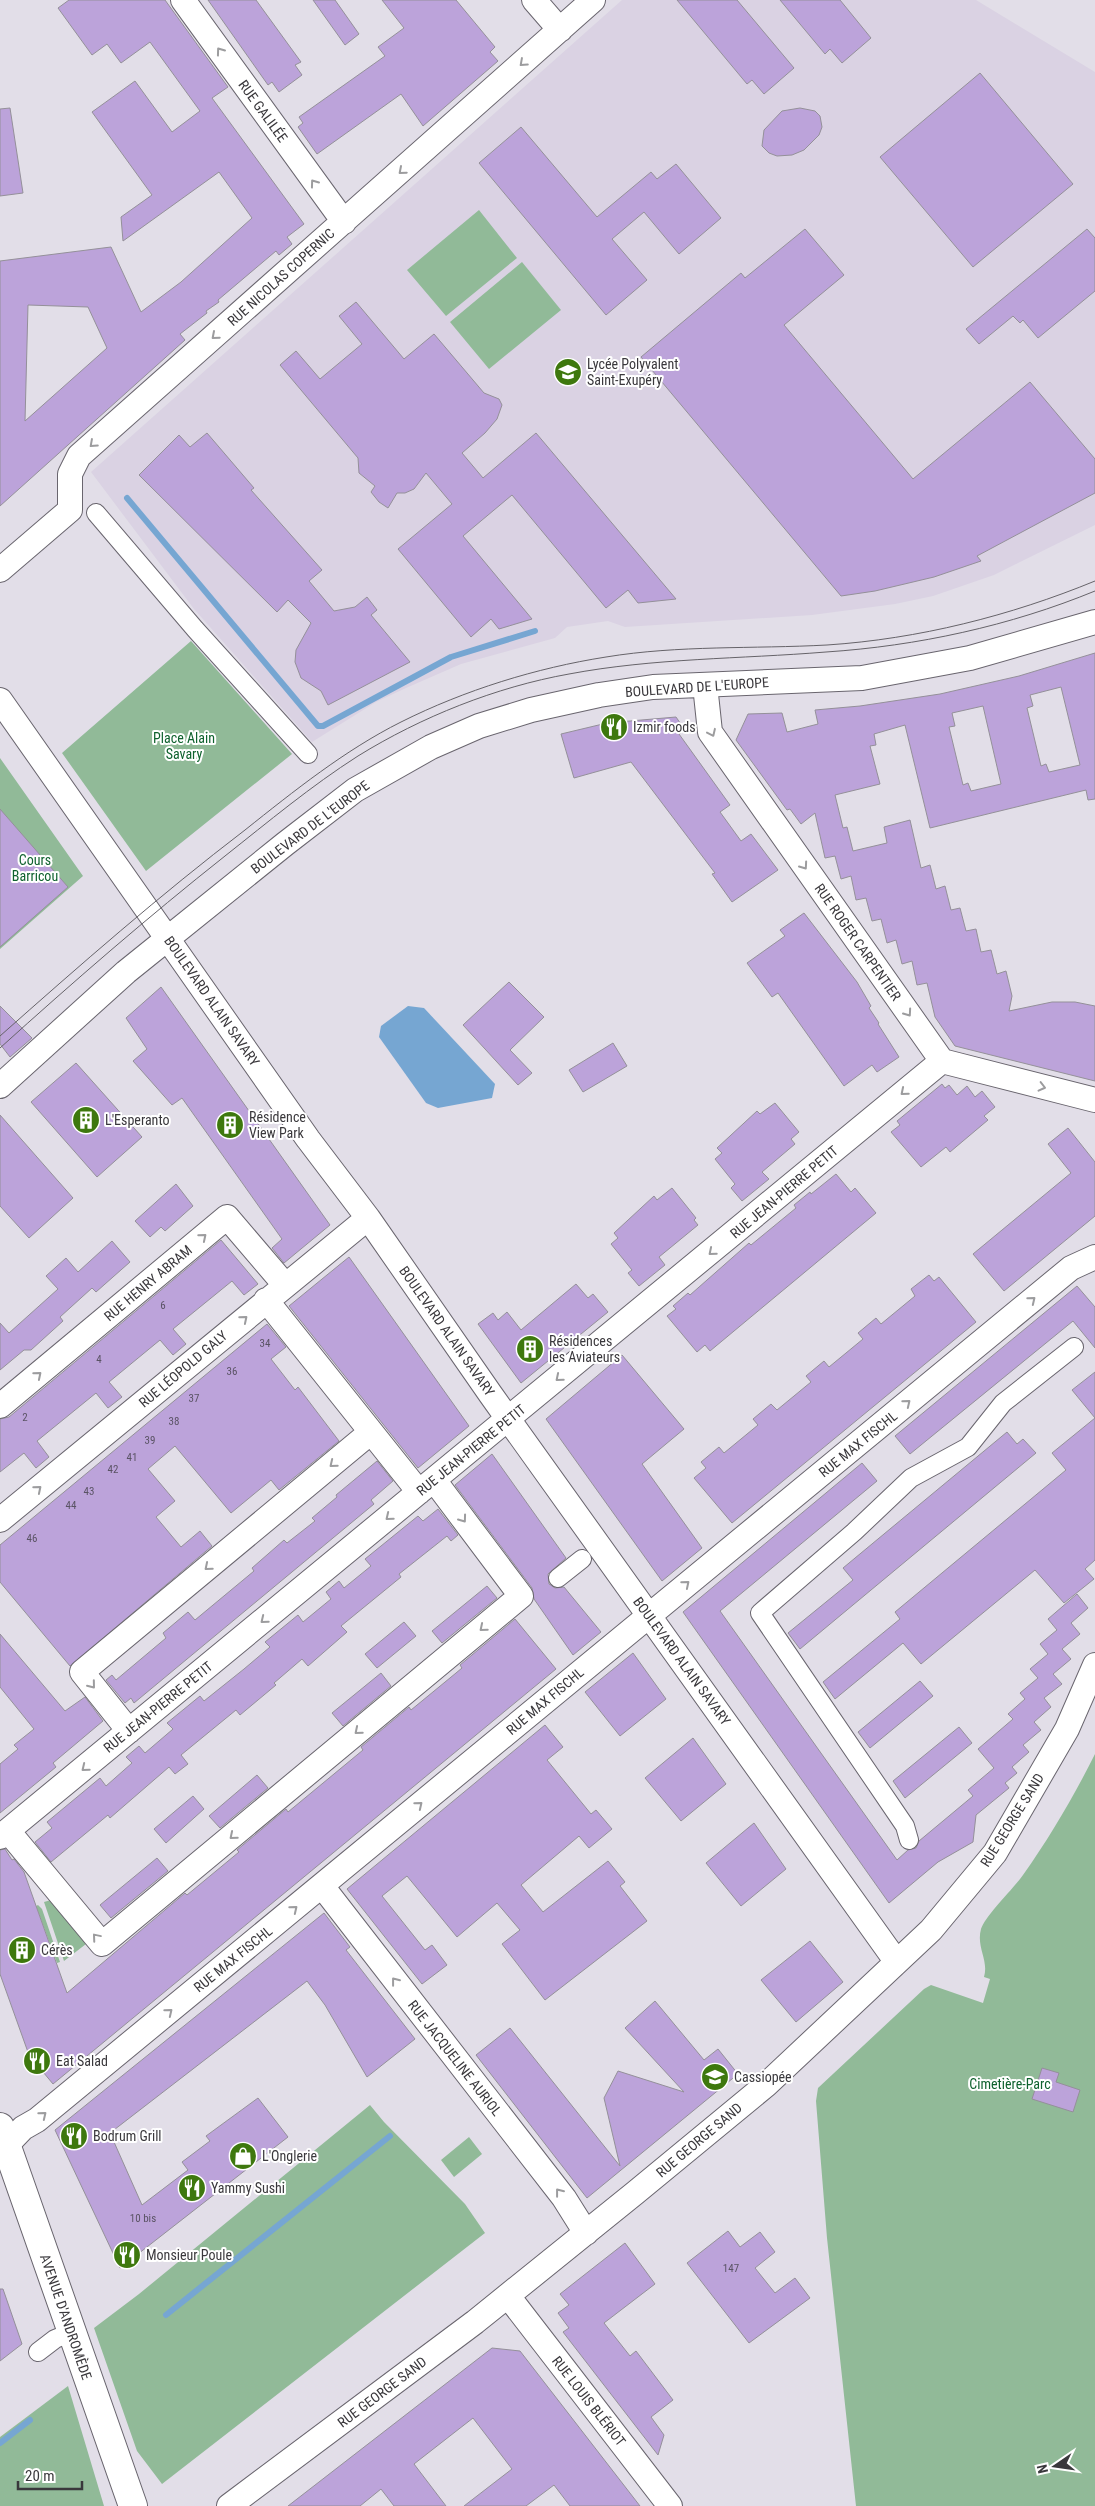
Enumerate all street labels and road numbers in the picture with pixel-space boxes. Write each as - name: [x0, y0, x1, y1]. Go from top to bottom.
- street label: RUE GALILÉE: [235, 76, 292, 145]
- street label: RUE NICOLAS COPERNIC: [224, 225, 338, 329]
- street label: BOULEVARD DE L'EUROPE: [625, 674, 770, 700]
- street label: BOULEVARD DE L'EUROPE: [248, 777, 372, 877]
- street label: RUE ROGER CARPENTIER: [812, 880, 905, 1004]
- street label: BOULEVARD ALAIN SAVARY: [161, 933, 263, 1069]
- street label: RUE JEAN-PIERRE PETIT: [727, 1142, 841, 1242]
- street label: RUE HENRY ABRAM: [101, 1242, 195, 1324]
- street label: BOULEVARD ALAIN SAVARY: [396, 1263, 498, 1399]
- street label: RUE LÉOPOLD GALY: [135, 1326, 231, 1411]
- street label: RUE JEAN-PIERRE PETIT: [413, 1401, 529, 1499]
- street label: RUE MAX FISCHL: [816, 1407, 901, 1480]
- street label: BOULEVARD ALAIN SAVARY: [630, 1594, 734, 1729]
- street label: RUE JEAN-PIERRE PETIT: [100, 1658, 216, 1756]
- street label: RUE MAX FISCHL: [503, 1664, 587, 1738]
- street label: RUE GEORGE SAND: [977, 1770, 1047, 1870]
- street label: RUE MAX FISCHL: [191, 1922, 276, 1995]
- street label: RUE JACQUELINE AURIOL: [405, 1997, 505, 2119]
- street label: RUE GEORGE SAND: [653, 2099, 745, 2181]
- street label: AVENUE D'ANDROMÈDE: [37, 2252, 96, 2382]
- street label: RUE LOUIS BLÉRIOT: [549, 2352, 630, 2449]
- street label: RUE GEORGE SAND: [334, 2353, 430, 2431]

